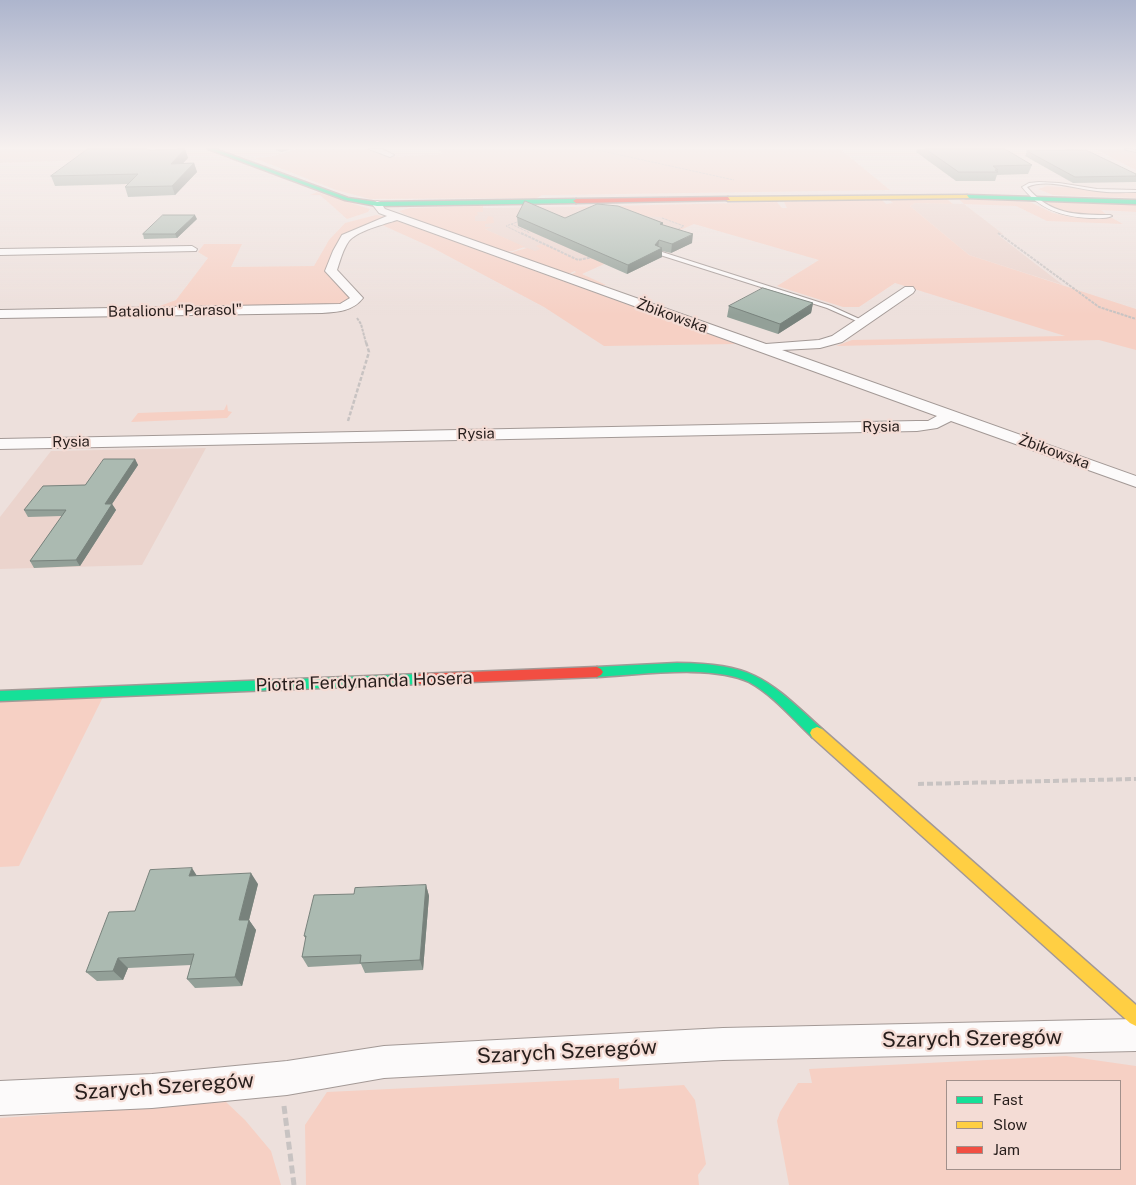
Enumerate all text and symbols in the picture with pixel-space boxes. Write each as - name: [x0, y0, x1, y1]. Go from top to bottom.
- street label: Żbikowska: [634, 295, 710, 337]
- street label: Batalionu "Parasol": [108, 301, 242, 321]
- street label: Rysia: [862, 418, 900, 436]
- street label: Rysia: [457, 425, 495, 443]
- street label: Żbikowska: [1016, 431, 1092, 473]
- street label: Rysia: [52, 433, 90, 451]
- street label: Piotra Ferdynanda Hosera: [255, 667, 473, 697]
- street label: Szarych Szeregów: [882, 1025, 1062, 1053]
- street label: Szarych Szeregów: [476, 1035, 658, 1069]
- street label: Szarych Szeregów: [73, 1068, 255, 1106]
- legend: [946, 1080, 1121, 1170]
- text: Fast: [993, 1091, 1023, 1108]
- text: Slow: [993, 1116, 1027, 1133]
- text: Jam: [993, 1141, 1020, 1158]

